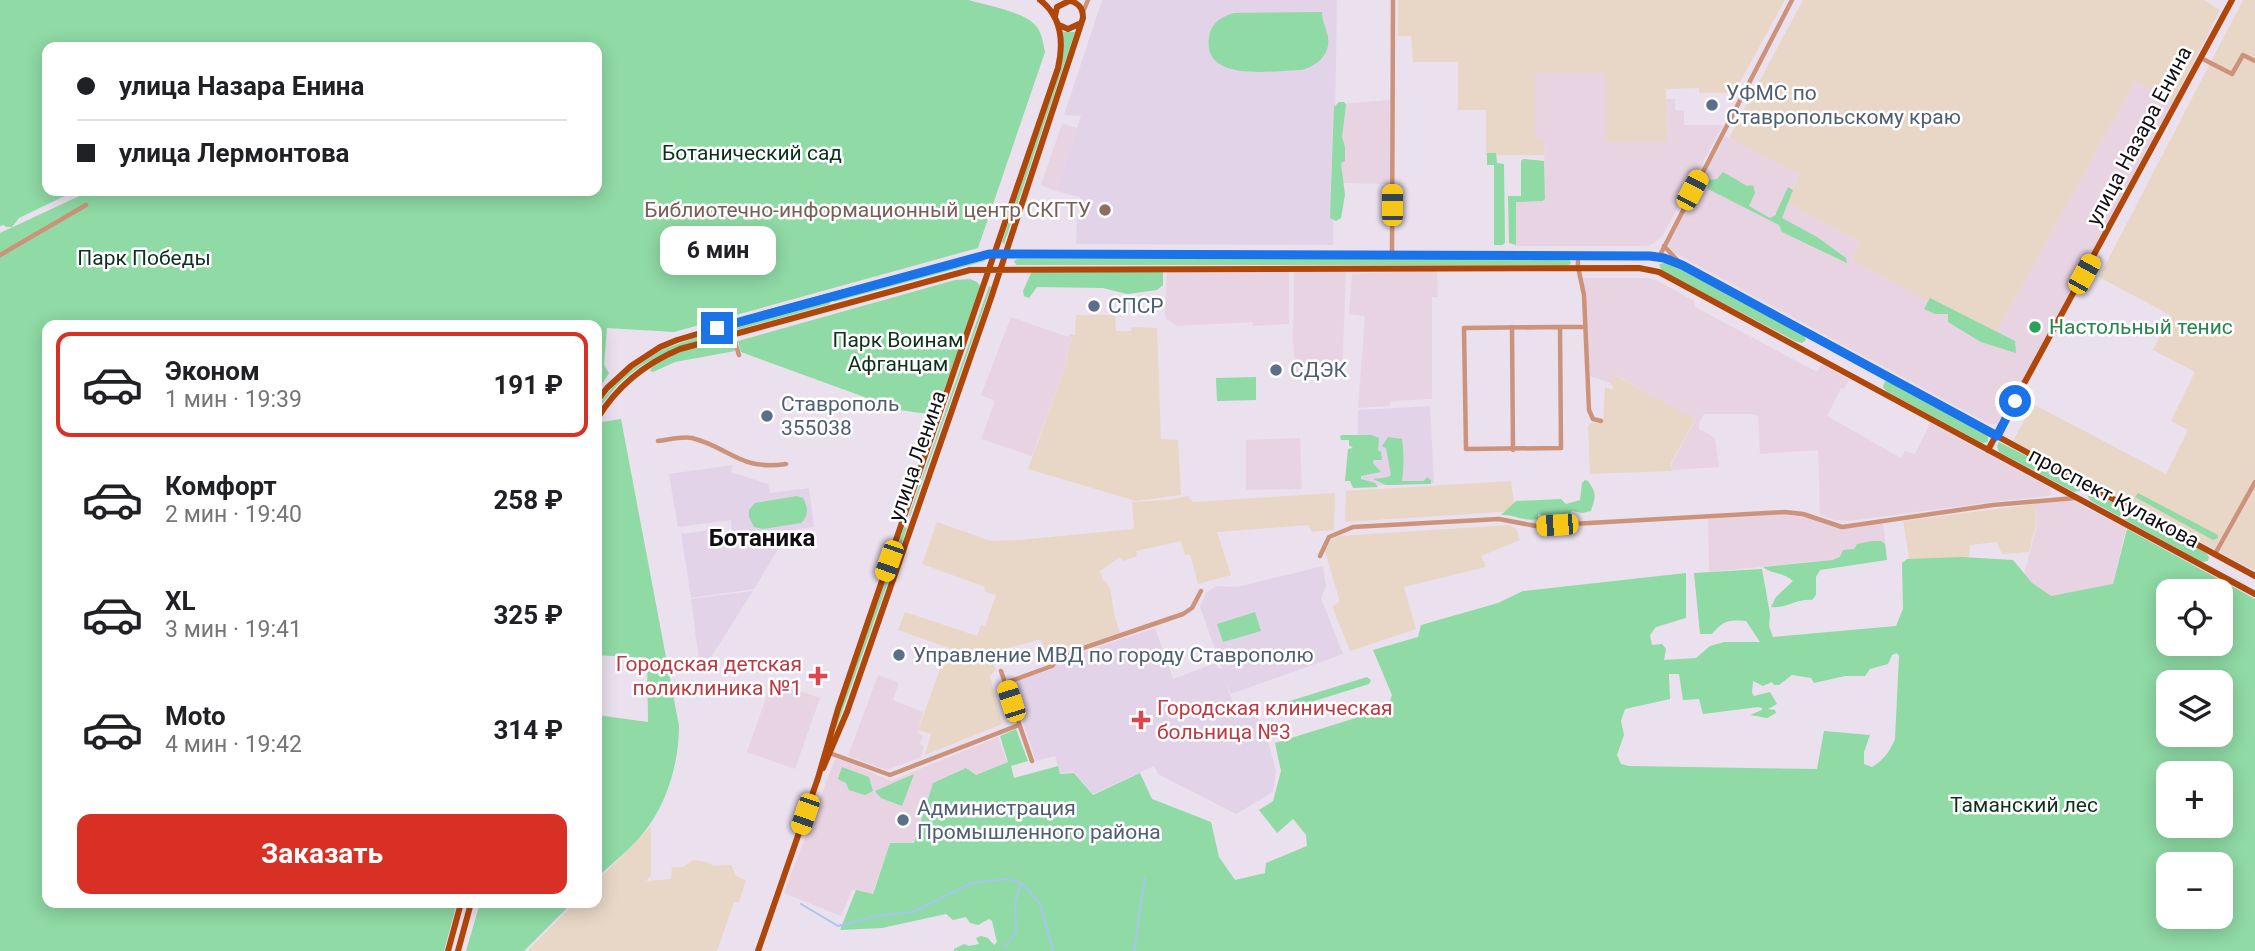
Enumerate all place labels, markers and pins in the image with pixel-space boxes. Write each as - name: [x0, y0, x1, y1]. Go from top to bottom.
- place label: УФМС по Ставропольскому краю: [1726, 81, 1961, 129]
- marker: УФМС по Ставропольскому краю: [1704, 97, 1720, 113]
- place label: Библиотечно-информационный центр СКГТУ: [644, 198, 1091, 222]
- marker: Библиотечно-информационный центр СКГТУ: [1097, 202, 1113, 218]
- place label: СПСР: [1108, 294, 1164, 318]
- marker: СПСР: [1086, 298, 1102, 314]
- place label: Настольный тенис: [2049, 315, 2233, 339]
- marker: Настольный тенис: [2027, 319, 2043, 335]
- place label: СДЭК: [1290, 358, 1348, 382]
- marker: СДЭК: [1268, 362, 1284, 378]
- place label: Ставрополь 355038: [781, 392, 899, 440]
- marker: Ставрополь 355038: [759, 408, 775, 424]
- place label: Управление МВД по городу Ставрополю: [913, 643, 1314, 667]
- marker: Управление МВД по городу Ставрополю: [891, 647, 907, 663]
- place label: Городская детская поликлиника №1: [616, 652, 802, 700]
- marker: Городская детская поликлиника №1: [808, 666, 828, 686]
- place label: Городская клиническая больница №3: [1157, 696, 1393, 744]
- marker: Городская клиническая больница №3: [1131, 710, 1151, 730]
- place label: Администрация Промышленного района: [917, 796, 1161, 844]
- marker: Администрация Промышленного района: [895, 812, 911, 828]

